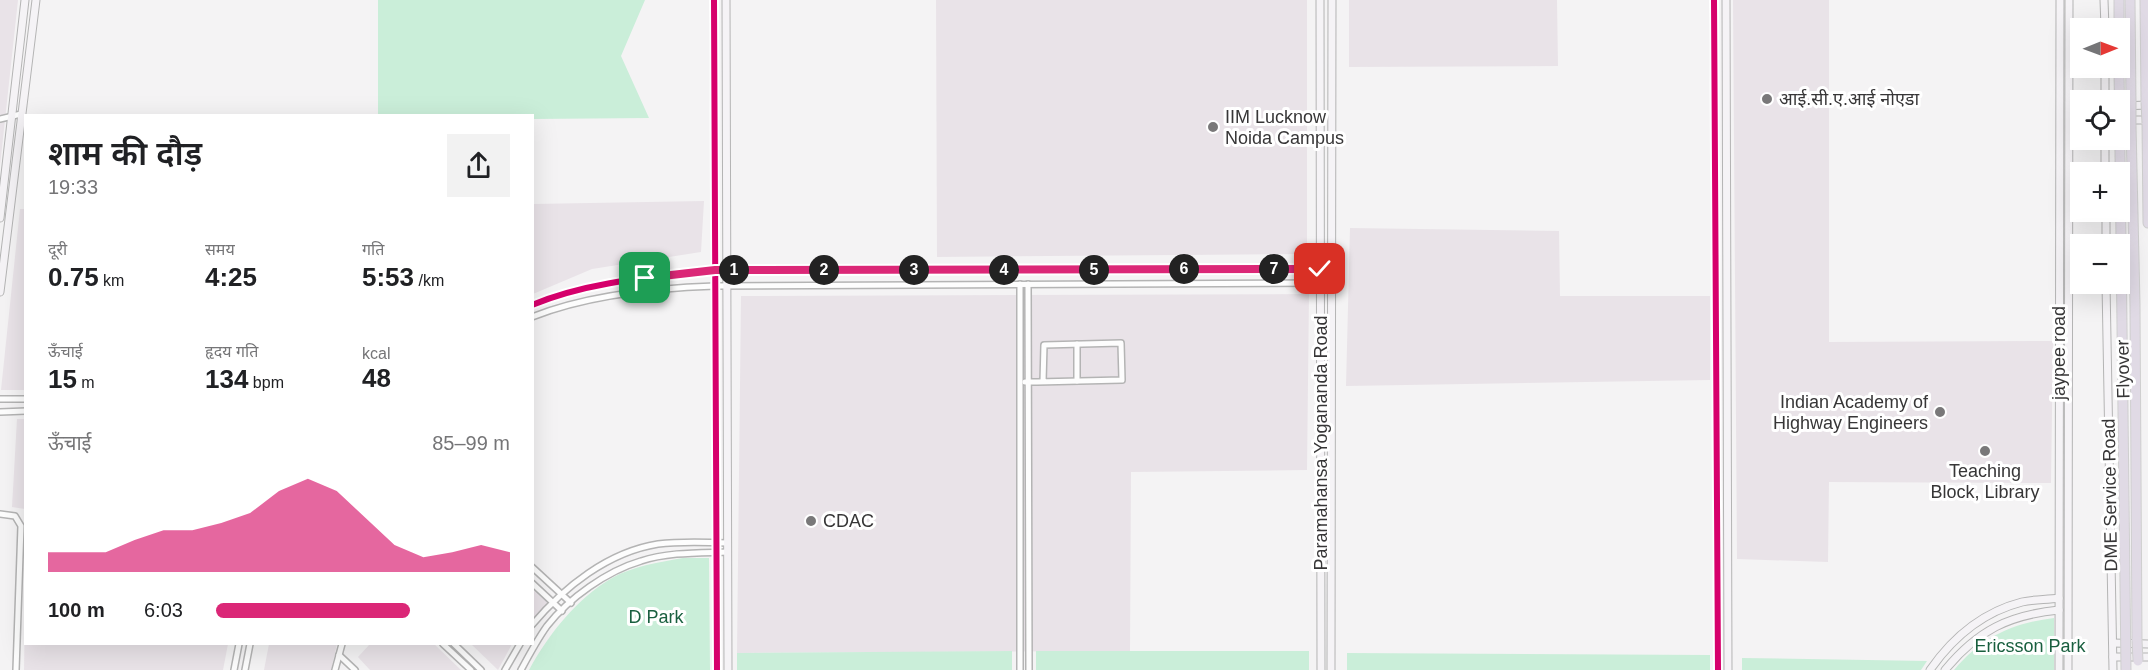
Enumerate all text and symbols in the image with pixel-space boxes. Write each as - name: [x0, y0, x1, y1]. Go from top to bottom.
- north arrow: [2070, 18, 2130, 78]
- map controls: [2070, 18, 2130, 294]
- place label: आई.सी.ए.आई नोएडा: [1779, 88, 1919, 109]
- button: locate: [2070, 90, 2130, 150]
- marker: आई.सी.ए.आई नोएडा: [1760, 92, 1774, 106]
- place label: IIM Lucknow Noida Campus: [1225, 107, 1344, 148]
- marker: IIM Lucknow Noida Campus: [1206, 120, 1220, 134]
- button: share: [447, 134, 510, 197]
- text: शाम की दौड़: [48, 135, 202, 172]
- button: +: [2070, 162, 2130, 222]
- text: 19:33: [48, 176, 98, 198]
- button: −: [2070, 234, 2130, 294]
- text: दूरी: [48, 241, 67, 258]
- text: समय: [205, 241, 235, 258]
- text: गति: [362, 241, 384, 258]
- pin: [1294, 243, 1345, 294]
- pin: [619, 252, 670, 303]
- icon: check: [1303, 252, 1336, 285]
- pin: 6: [1169, 254, 1199, 284]
- pin: 7: [1259, 254, 1289, 284]
- pin: 1: [719, 255, 749, 285]
- pin: 2: [809, 255, 839, 285]
- pin: 3: [899, 255, 929, 285]
- pin: 4: [989, 255, 1019, 285]
- pin: 5: [1079, 255, 1109, 285]
- text: 6: [1180, 260, 1188, 277]
- text: 7: [1270, 260, 1278, 277]
- icon: arrive: [628, 261, 661, 294]
- text: 1: [730, 261, 738, 278]
- text: 2: [820, 261, 828, 278]
- text: 3: [910, 261, 918, 278]
- text: 4: [1000, 261, 1008, 278]
- text: 5: [1090, 261, 1098, 278]
- text: 0.75: [48, 262, 99, 292]
- text: 4:25: [205, 262, 257, 292]
- text: 5:53: [362, 262, 414, 292]
- text: km: [99, 272, 124, 289]
- text: /km: [414, 272, 444, 289]
- street label: jaypee road: [2049, 306, 2069, 401]
- street label: Paramahansa Yogananda Road: [1311, 315, 1331, 571]
- street label: Flyover: [2112, 339, 2134, 399]
- text: ऊँचाई: [48, 343, 83, 360]
- text: हृदय गति: [205, 343, 258, 360]
- text: kcal: [362, 345, 390, 362]
- text: 48: [362, 363, 391, 393]
- text: 15: [48, 364, 77, 394]
- text: 134: [205, 364, 248, 394]
- text: m: [77, 374, 95, 391]
- text: bpm: [248, 374, 284, 391]
- place label: Indian Academy of Highway Engineers: [1773, 392, 1929, 433]
- marker: Indian Academy of Highway Engineers: [1933, 405, 1947, 419]
- street label: DME Service Road: [2099, 418, 2121, 572]
- text: ऊँचाई: [48, 432, 91, 454]
- text: 85–99 m: [432, 432, 510, 454]
- marker: Teaching Block, Library: [1978, 444, 1992, 458]
- place label: Teaching Block, Library: [1930, 461, 2040, 502]
- place label: CDAC: [823, 511, 874, 531]
- marker: CDAC: [804, 514, 818, 528]
- text: 100 m: [48, 599, 105, 621]
- text: 6:03: [144, 599, 183, 621]
- park label: D Park: [628, 607, 685, 627]
- park label: Ericsson Park: [1974, 636, 2087, 656]

